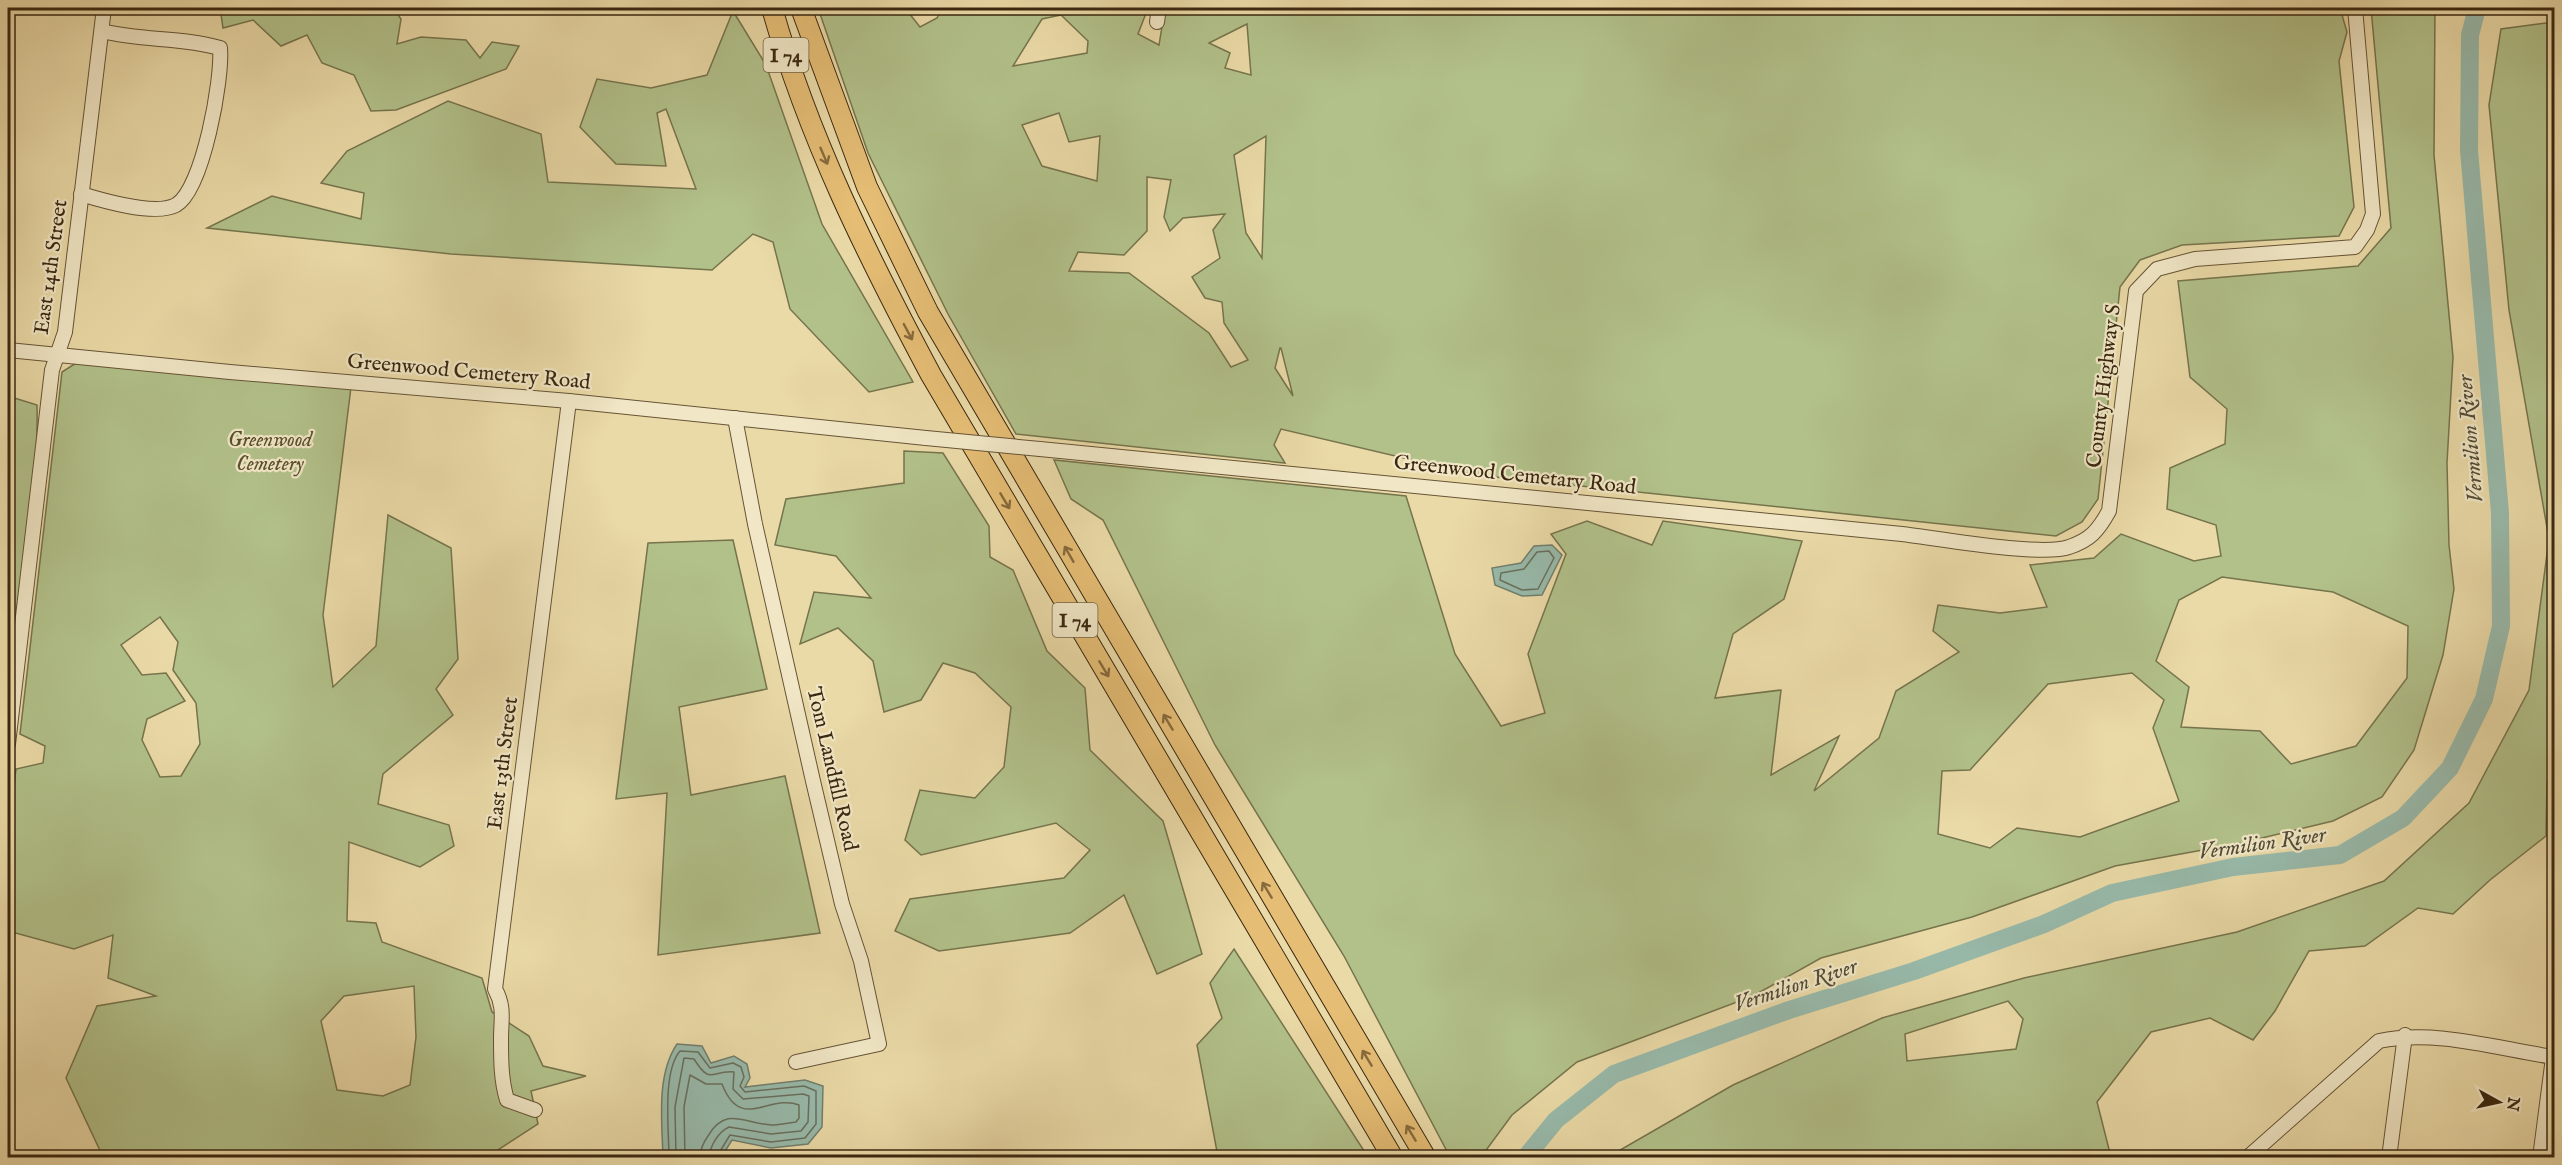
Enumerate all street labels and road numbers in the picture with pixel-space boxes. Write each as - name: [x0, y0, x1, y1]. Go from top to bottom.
- road number: I 74: [764, 38, 808, 72]
- street label: East 14th Street: [29, 198, 74, 336]
- street label: County Highway S: [2081, 303, 2128, 470]
- street label: Greenwood Cemetery Road: [346, 348, 592, 397]
- street label: Greenwood Cemetary Road: [1392, 449, 1638, 502]
- road number: I 74: [1052, 603, 1098, 637]
- street label: Tom Landfill Road: [800, 685, 864, 855]
- street label: East 13th Street: [482, 695, 525, 831]

